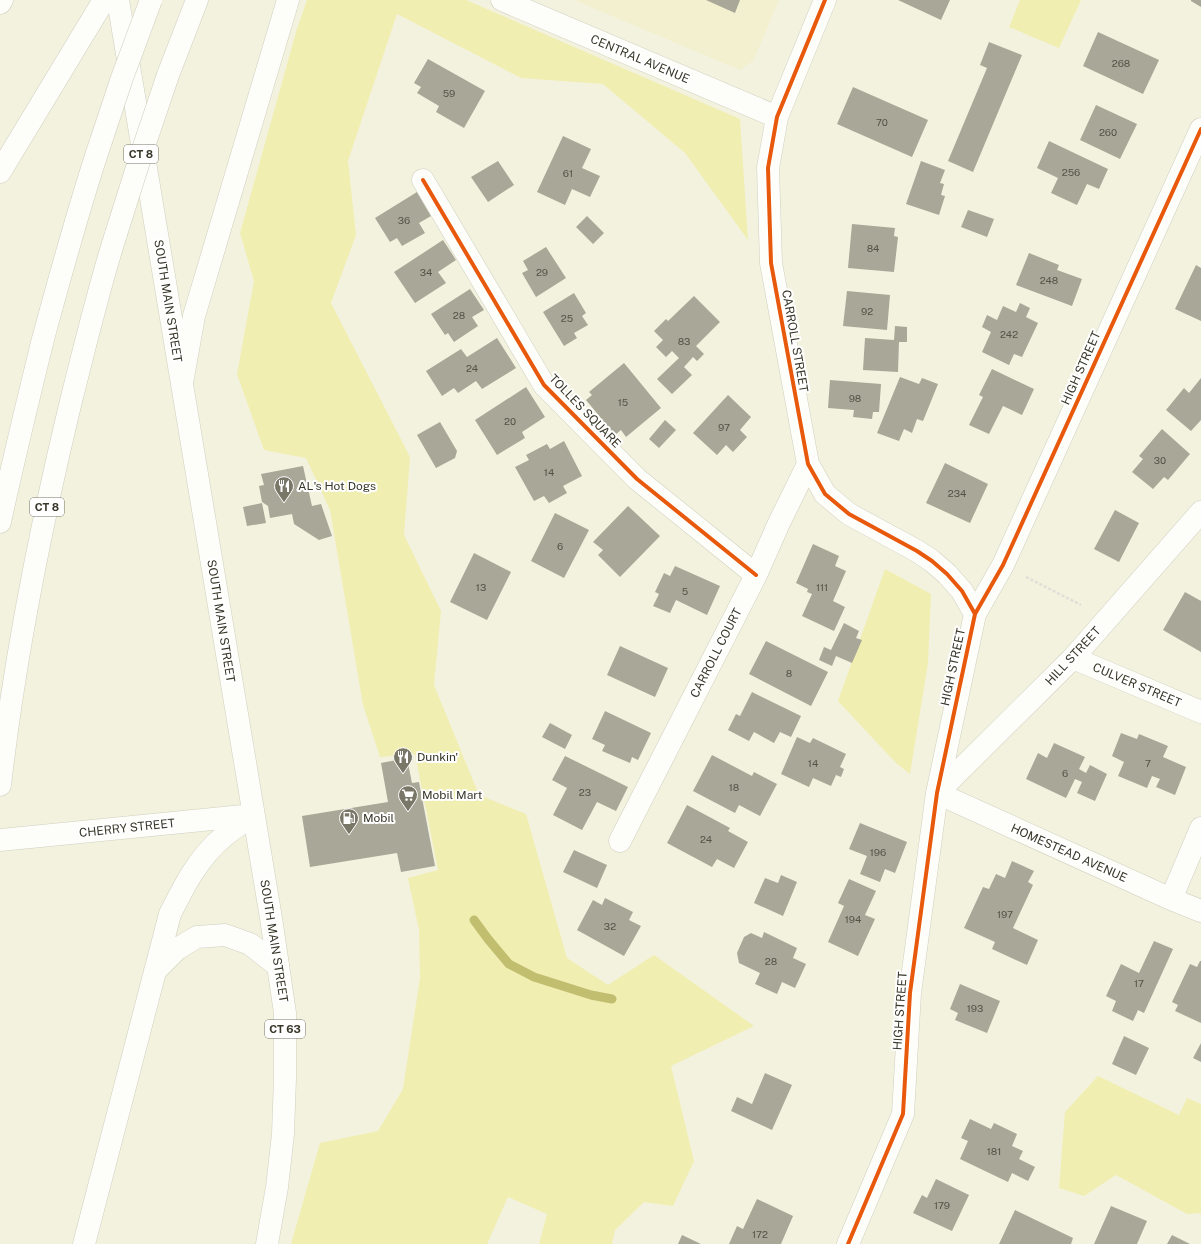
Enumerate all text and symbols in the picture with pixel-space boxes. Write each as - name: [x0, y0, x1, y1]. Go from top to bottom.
- street label: CENTRAL AVENUE: [588, 32, 692, 86]
- house number: 268: [1112, 57, 1130, 69]
- house number: 59: [443, 87, 455, 99]
- house number: 70: [876, 116, 888, 128]
- house number: 260: [1099, 126, 1117, 138]
- road number: CT 8: [124, 145, 158, 163]
- house number: 256: [1062, 166, 1080, 178]
- house number: 61: [563, 167, 573, 179]
- house number: 36: [398, 214, 410, 226]
- street label: SOUTH MAIN STREET: [151, 239, 185, 363]
- house number: 84: [867, 242, 879, 254]
- house number: 34: [420, 266, 432, 278]
- house number: 29: [536, 266, 548, 278]
- house number: 248: [1040, 274, 1058, 286]
- street label: CARROLL STREET: [779, 289, 811, 393]
- house number: 92: [861, 305, 873, 317]
- house number: 28: [453, 309, 465, 321]
- house number: 25: [561, 312, 573, 324]
- house number: 242: [1000, 328, 1018, 340]
- street label: HIGH STREET: [1059, 329, 1103, 407]
- house number: 83: [678, 335, 690, 347]
- house number: 24: [466, 362, 478, 374]
- street label: TOLLES SQUARE: [546, 371, 624, 451]
- house number: 98: [849, 392, 861, 404]
- house number: 15: [618, 396, 628, 408]
- house number: 20: [504, 415, 516, 427]
- house number: 97: [718, 421, 730, 433]
- house number: 30: [1154, 454, 1166, 466]
- house number: 14: [544, 466, 554, 478]
- restaurant icon: AL's Hot Dogs: [273, 475, 295, 503]
- place label: AL's Hot Dogs: [298, 479, 376, 493]
- house number: 234: [948, 487, 966, 499]
- road number: CT 8: [30, 498, 64, 516]
- house number: 6: [557, 540, 563, 552]
- street label: SOUTH MAIN STREET: [204, 559, 238, 683]
- house number: 13: [476, 581, 486, 593]
- house number: 111: [816, 581, 828, 593]
- house number: 5: [682, 585, 688, 597]
- street label: CARROLL COURT: [687, 606, 745, 700]
- street label: HILL STREET: [1042, 624, 1104, 688]
- street label: HIGH STREET: [938, 627, 968, 707]
- street label: CULVER STREET: [1091, 660, 1183, 710]
- house number: 8: [786, 667, 792, 679]
- restaurant icon: Dunkin': [392, 746, 414, 774]
- place label: Dunkin': [417, 750, 458, 764]
- house number: 14: [808, 757, 818, 769]
- house number: 7: [1145, 757, 1151, 769]
- house number: 6: [1062, 767, 1068, 779]
- house number: 18: [729, 781, 739, 793]
- supermarket icon: Mobil Mart: [397, 784, 419, 812]
- house number: 23: [579, 786, 591, 798]
- place label: Mobil Mart: [422, 788, 483, 802]
- fuel station icon: Mobil: [338, 807, 360, 835]
- place label: Mobil: [363, 811, 395, 825]
- street label: CHERRY STREET: [78, 816, 176, 840]
- street label: HOMESTEAD AVENUE: [1009, 821, 1129, 885]
- house number: 24: [700, 833, 712, 845]
- house number: 196: [870, 846, 886, 858]
- street label: SOUTH MAIN STREET: [257, 879, 291, 1003]
- house number: 197: [997, 908, 1013, 920]
- house number: 194: [845, 913, 861, 925]
- house number: 32: [604, 920, 616, 932]
- house number: 28: [765, 955, 777, 967]
- street label: HIGH STREET: [890, 971, 910, 1051]
- house number: 17: [1134, 977, 1144, 989]
- house number: 193: [967, 1002, 983, 1014]
- road number: CT 63: [265, 1020, 305, 1038]
- house number: 181: [987, 1145, 1001, 1157]
- house number: 179: [934, 1199, 950, 1211]
- house number: 172: [752, 1228, 768, 1240]

